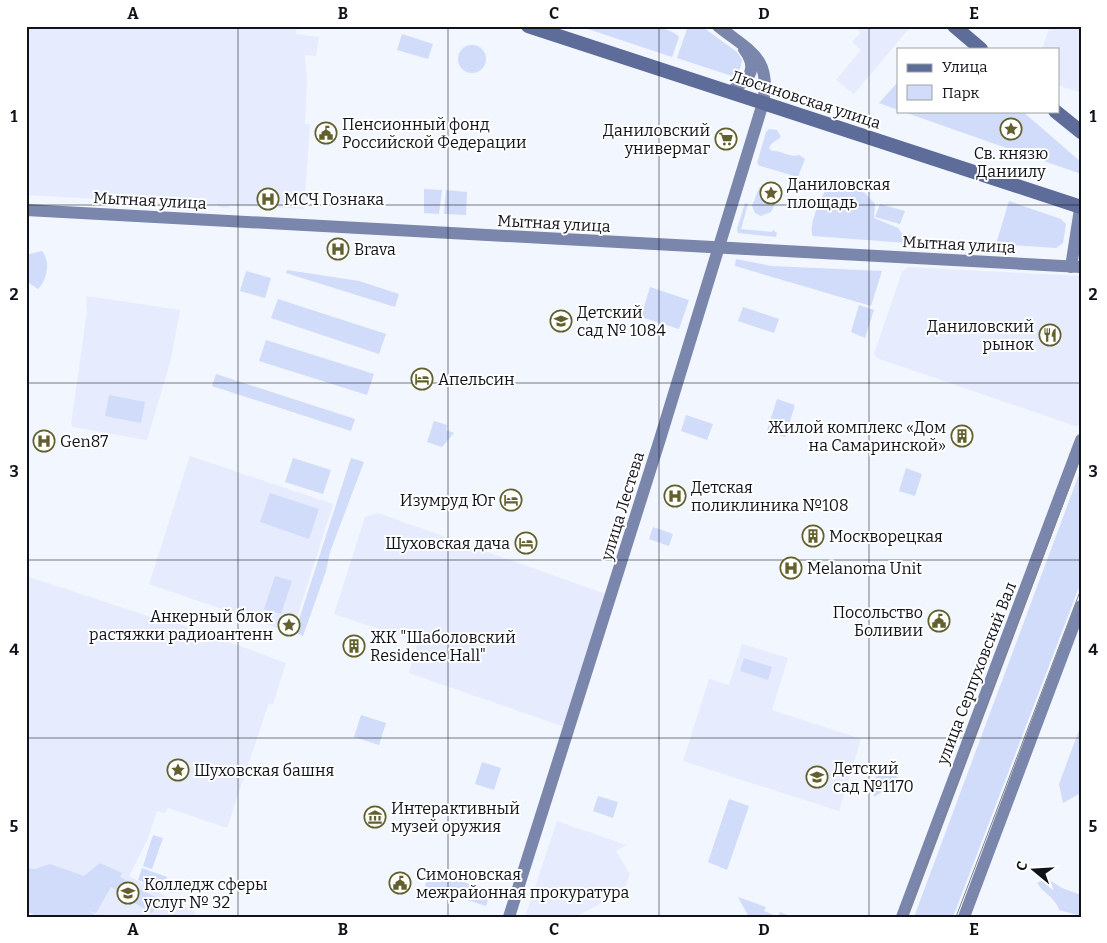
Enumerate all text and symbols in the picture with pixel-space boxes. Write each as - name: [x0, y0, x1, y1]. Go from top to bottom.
- text: A: [127, 4, 139, 23]
- text: B: [338, 4, 348, 23]
- text: C: [549, 4, 559, 23]
- text: D: [758, 4, 770, 23]
- text: E: [969, 4, 979, 23]
- legend: [897, 48, 1060, 112]
- text: Улица: [942, 58, 988, 76]
- street label: Люсиновская улица: [728, 66, 884, 133]
- text: Парк: [942, 84, 980, 102]
- text: 1: [11, 107, 18, 126]
- text: 1: [1090, 107, 1097, 126]
- place label: Пенсионный фонд Российской Федерации: [342, 115, 527, 152]
- place icon: Св. князю Даниилу: [999, 117, 1023, 141]
- public building icon: Пенсионный фонд Российской Федерации: [314, 121, 338, 145]
- place label: Даниловский универмаг: [603, 121, 710, 158]
- supermarket icon: Даниловский универмаг: [714, 127, 738, 151]
- place label: Св. князю Даниилу: [974, 144, 1048, 181]
- place label: Даниловская площадь: [787, 175, 890, 212]
- place icon: Даниловская площадь: [759, 181, 783, 205]
- hospital icon: МСЧ Гознака: [256, 187, 280, 211]
- street label: Мытная улица: [93, 188, 207, 213]
- place label: МСЧ Гознака: [284, 190, 384, 209]
- street label: Мытная улица: [497, 211, 611, 236]
- street label: Мытная улица: [902, 232, 1016, 257]
- hospital icon: Brava: [326, 237, 350, 261]
- place label: Brava: [354, 240, 396, 259]
- text: 2: [9, 285, 19, 304]
- text: 2: [1088, 285, 1098, 304]
- place label: Детский сад № 1084: [577, 303, 666, 340]
- school or university icon: Детский сад № 1084: [549, 309, 573, 333]
- place label: Даниловский рынок: [927, 317, 1035, 354]
- restaurant icon: Даниловский рынок: [1038, 323, 1062, 347]
- hotel icon: Апельсин: [410, 367, 434, 391]
- place label: Апельсин: [438, 370, 515, 389]
- place label: Жилой комплекс «Дом на Самаринской»: [768, 418, 946, 455]
- building icon: Жилой комплекс «Дом на Самаринской»: [950, 424, 974, 448]
- hospital icon: Gen87: [32, 429, 56, 453]
- place label: Gen87: [60, 432, 108, 451]
- street label: улица Лестева: [597, 449, 648, 564]
- text: 3: [9, 462, 19, 481]
- text: 3: [1088, 462, 1098, 481]
- place label: Детская поликлиника №108: [691, 478, 849, 515]
- hospital icon: Детская поликлиника №108: [663, 484, 687, 508]
- hotel icon: Изумруд Юг: [499, 488, 523, 512]
- place label: Изумруд Юг: [400, 491, 495, 510]
- building icon: Москворецкая: [801, 524, 825, 548]
- place label: Москворецкая: [829, 527, 943, 546]
- hotel icon: Шуховская дача: [514, 531, 538, 555]
- place label: Шуховская дача: [385, 534, 510, 553]
- hospital icon: Melanoma Unit: [779, 556, 803, 580]
- place label: Melanoma Unit: [807, 559, 922, 578]
- street label: улица Серпуховский Вал: [933, 579, 1020, 768]
- place label: Посольство Боливии: [833, 603, 923, 640]
- place label: Анкерный блок растяжки радиоантенн: [89, 607, 274, 644]
- public building icon: Посольство Боливии: [927, 609, 951, 633]
- place icon: Анкерный блок растяжки радиоантенн: [277, 613, 301, 637]
- place label: ЖК "Шаболовский Residence Hall": [370, 628, 516, 665]
- building icon: ЖК "Шаболовский Residence Hall": [342, 634, 366, 658]
- text: 4: [9, 640, 19, 659]
- text: 4: [1088, 640, 1098, 659]
- place icon: Шуховская башня: [166, 758, 190, 782]
- place label: Детский сад №1170: [833, 759, 914, 796]
- place label: Шуховская башня: [194, 761, 334, 780]
- school or university icon: Детский сад №1170: [805, 765, 829, 789]
- place label: Интерактивный музей оружия: [391, 799, 520, 836]
- museum icon: Интерактивный музей оружия: [363, 805, 387, 829]
- text: 5: [10, 817, 19, 836]
- text: 5: [1089, 817, 1098, 836]
- north arrow: [1010, 846, 1060, 896]
- text: С: [1013, 859, 1032, 873]
- place label: Симоновская межрайонная прокуратура: [416, 865, 630, 902]
- public building icon: Симоновская межрайонная прокуратура: [388, 871, 412, 895]
- place label: Колледж сферы услуг № 32: [143, 875, 268, 912]
- school or university icon: Колледж сферы услуг № 32: [116, 881, 140, 905]
- text: A: [127, 920, 139, 939]
- text: B: [338, 920, 348, 939]
- text: C: [549, 920, 559, 939]
- text: D: [758, 920, 770, 939]
- text: E: [969, 920, 979, 939]

